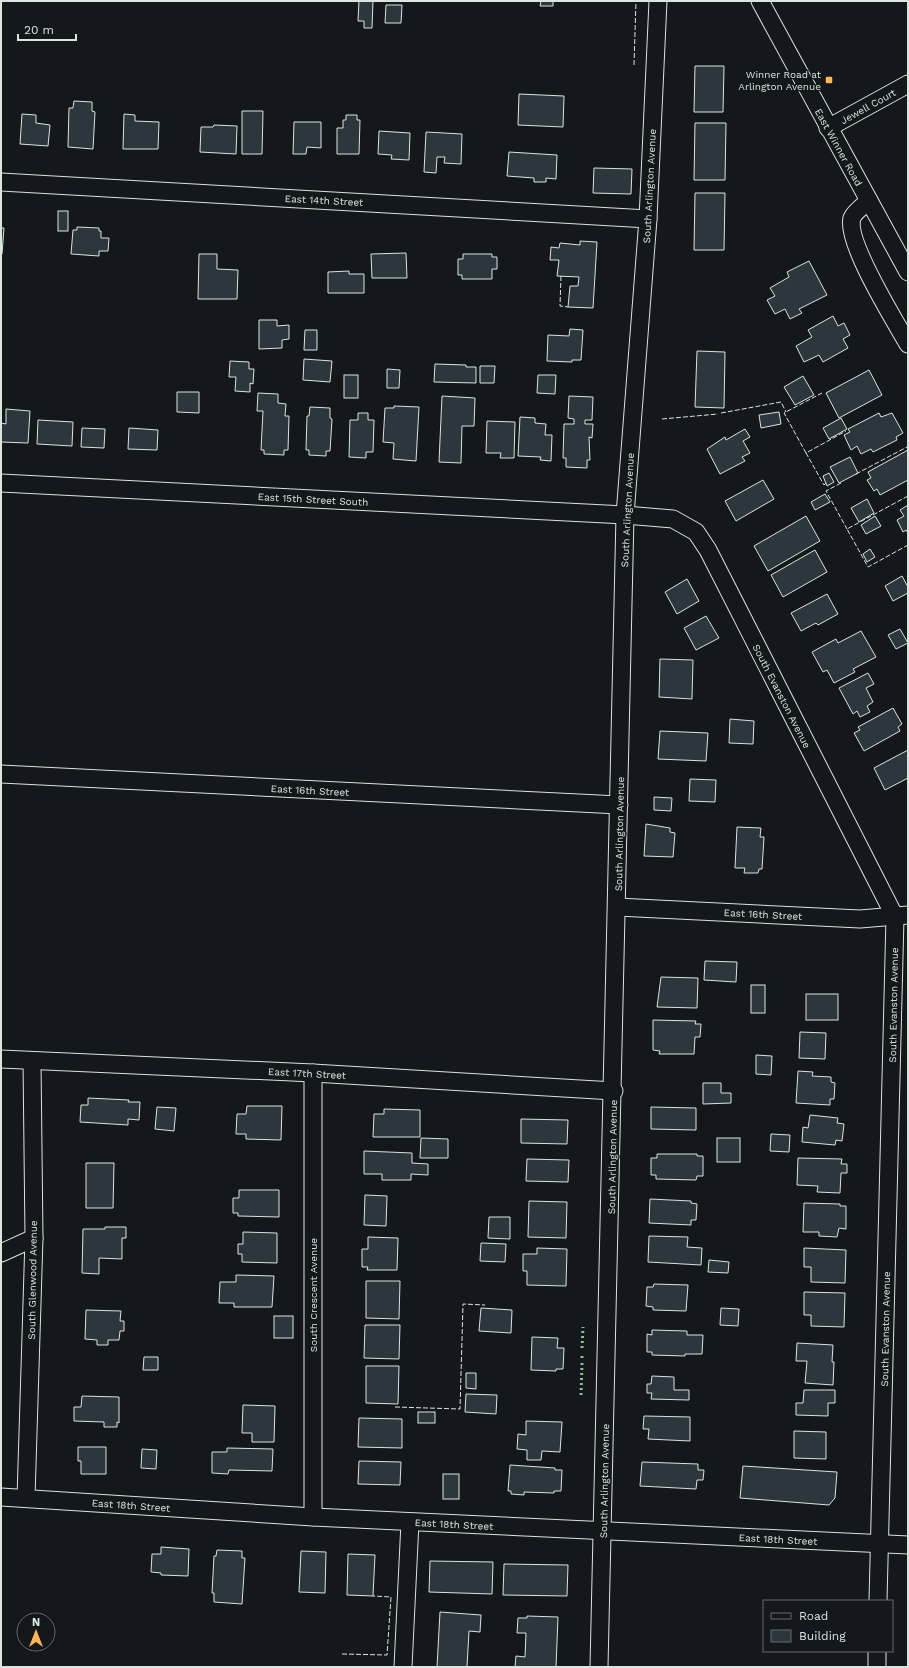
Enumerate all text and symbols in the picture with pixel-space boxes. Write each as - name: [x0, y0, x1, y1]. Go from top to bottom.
- scale bar: [18, 16, 76, 42]
- text: 20 m: [24, 23, 54, 37]
- place label: Winner Road at Arlington Avenue: [738, 69, 822, 92]
- marker: Winner Road at Arlington Avenue: [824, 75, 834, 85]
- street label: Jewell Court: [839, 86, 898, 126]
- street label: East Winner Road: [813, 107, 864, 188]
- street label: South Arlington Avenue: [641, 128, 658, 244]
- street label: East 14th Street: [284, 193, 364, 208]
- street label: South Arlington Avenue: [619, 452, 636, 568]
- street label: East 15th Street South: [257, 491, 369, 508]
- street label: South Evanston Avenue: [750, 642, 813, 750]
- street label: South Arlington Avenue: [613, 776, 626, 891]
- street label: East 16th Street: [270, 783, 350, 798]
- street label: East 16th Street: [723, 907, 803, 922]
- street label: South Evanston Avenue: [887, 947, 900, 1063]
- street label: East 17th Street: [268, 1066, 347, 1081]
- street label: South Arlington Avenue: [606, 1099, 619, 1214]
- street label: South Glenwood Avenue: [26, 1220, 39, 1340]
- street label: South Crescent Avenue: [308, 1238, 319, 1352]
- street label: South Evanston Avenue: [879, 1271, 892, 1387]
- street label: South Arlington Avenue: [598, 1423, 611, 1538]
- street label: East 18th Street: [91, 1497, 171, 1514]
- street label: East 18th Street: [414, 1517, 494, 1532]
- street label: East 18th Street: [738, 1532, 818, 1547]
- legend: [763, 1600, 893, 1652]
- text: Road: [799, 1609, 828, 1623]
- north arrow: [16, 1612, 56, 1652]
- text: N: [32, 1616, 40, 1629]
- text: Building: [799, 1629, 846, 1643]

